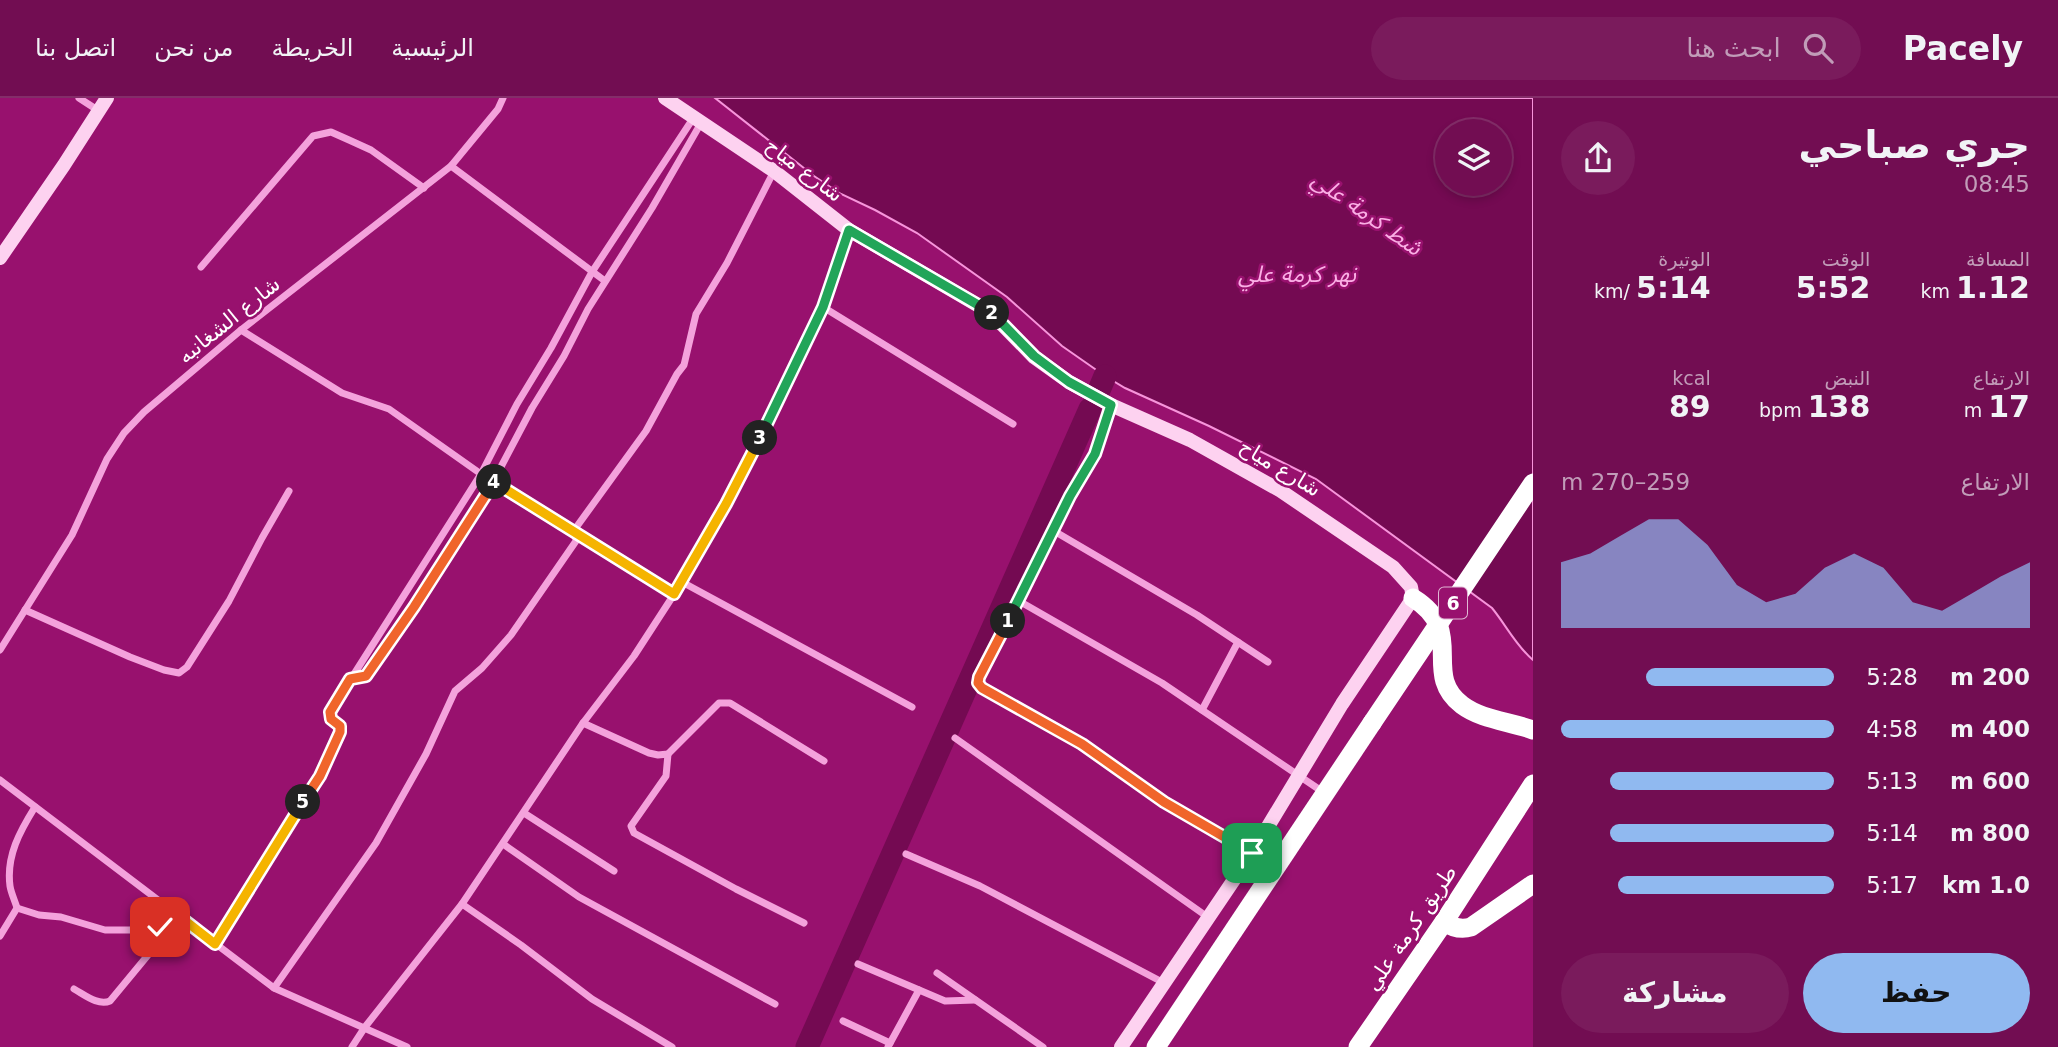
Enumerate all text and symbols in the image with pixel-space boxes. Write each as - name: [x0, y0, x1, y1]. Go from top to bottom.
- search box: [1371, 17, 1861, 80]
- icon: search: [1799, 29, 1837, 67]
- text: Pacely: [1903, 29, 2023, 68]
- text: ابحث هنا: [1686, 33, 1781, 63]
- text: اتصل بنا: [35, 34, 116, 62]
- text: من نحن: [154, 34, 233, 62]
- text: الخريطة: [271, 34, 353, 62]
- text: الرئيسية: [391, 34, 474, 62]
- map controls: [1435, 119, 1512, 196]
- button: layers: [1435, 119, 1512, 196]
- button: share: [1561, 121, 1635, 195]
- text: جري صباحي: [1799, 123, 2030, 167]
- street label: شارع مياح: [760, 133, 848, 207]
- water label: شط كرمة علي: [1304, 166, 1428, 265]
- text: 08:45: [1964, 171, 2030, 197]
- text: الوتيرة: [1658, 248, 1711, 270]
- text: الوقت: [1822, 248, 1870, 270]
- text: المسافة: [1966, 248, 2030, 270]
- water label: نهر كرمة علي: [1238, 261, 1358, 292]
- text: 5:14: [1636, 270, 1711, 305]
- text: 5:52: [1796, 270, 1870, 305]
- text: 1.12: [1956, 270, 2030, 305]
- street label: شارع الشغانبه: [173, 272, 285, 368]
- text: /km: [1594, 280, 1636, 302]
- text: km: [1920, 280, 1956, 302]
- pin: 2: [974, 296, 1010, 330]
- text: 2: [985, 301, 998, 323]
- text: kcal: [1672, 367, 1711, 389]
- text: النبض: [1825, 367, 1870, 389]
- text: الارتفاع: [1973, 367, 2030, 389]
- text: 89: [1669, 389, 1711, 424]
- text: 138: [1808, 389, 1870, 424]
- text: 17: [1988, 389, 2030, 424]
- text: bpm: [1759, 399, 1808, 421]
- text: m: [1964, 399, 1988, 421]
- pin: 3: [742, 420, 778, 456]
- text: 3: [753, 426, 766, 448]
- street label: شارع مياح: [1235, 434, 1325, 502]
- pin: 4: [476, 464, 512, 500]
- text: 259–270 m: [1561, 469, 1690, 495]
- text: الارتفاع: [1961, 469, 2030, 495]
- text: 4: [487, 470, 500, 492]
- road number: 6: [1439, 588, 1467, 618]
- pin: 1: [990, 603, 1026, 638]
- text: 1: [1001, 609, 1014, 631]
- text: 5:28: [1866, 664, 1918, 690]
- text: 200 m: [1950, 664, 2030, 690]
- text: 4:58: [1866, 716, 1918, 742]
- text: 400 m: [1950, 716, 2030, 742]
- text: 5:13: [1866, 768, 1918, 794]
- text: 600 m: [1950, 768, 2030, 794]
- pin: 5: [286, 784, 320, 820]
- text: 5: [296, 790, 309, 812]
- text: 5:14: [1866, 820, 1918, 846]
- text: 800 m: [1950, 820, 2030, 846]
- pin: [1222, 823, 1282, 883]
- icon: arrive: [1233, 834, 1271, 872]
- street label: طريق كرمة علي: [1360, 861, 1462, 995]
- text: 5:17: [1866, 872, 1918, 898]
- text: 1.0 km: [1942, 872, 2030, 898]
- pin: [130, 897, 190, 957]
- icon: check: [141, 908, 179, 946]
- button: مشاركة: [1561, 953, 1789, 1033]
- button: حفظ: [1803, 953, 2030, 1033]

